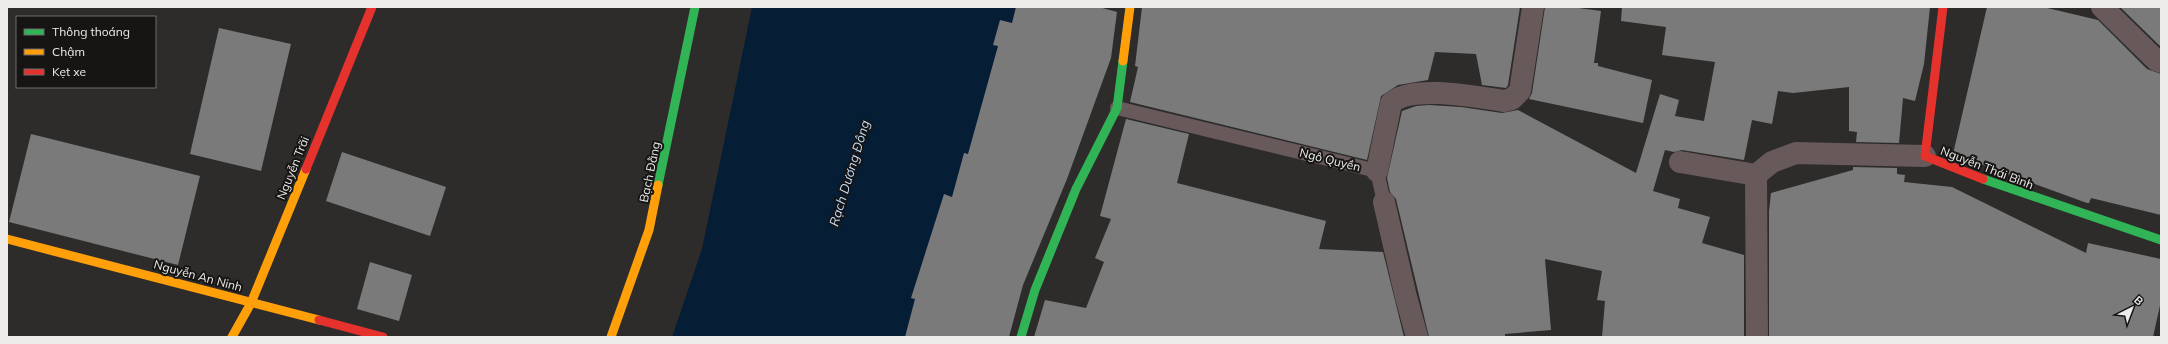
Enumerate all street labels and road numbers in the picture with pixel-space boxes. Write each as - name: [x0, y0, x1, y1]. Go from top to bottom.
- street label: Nguyễn Trãi: [273, 134, 312, 202]
- street label: Bạch Đằng: [636, 140, 663, 204]
- street label: Nguyễn Thái Bình: [1938, 143, 2036, 192]
- street label: Ngô Quyền: [1298, 145, 1362, 174]
- street label: Nguyễn An Ninh: [152, 257, 244, 295]

